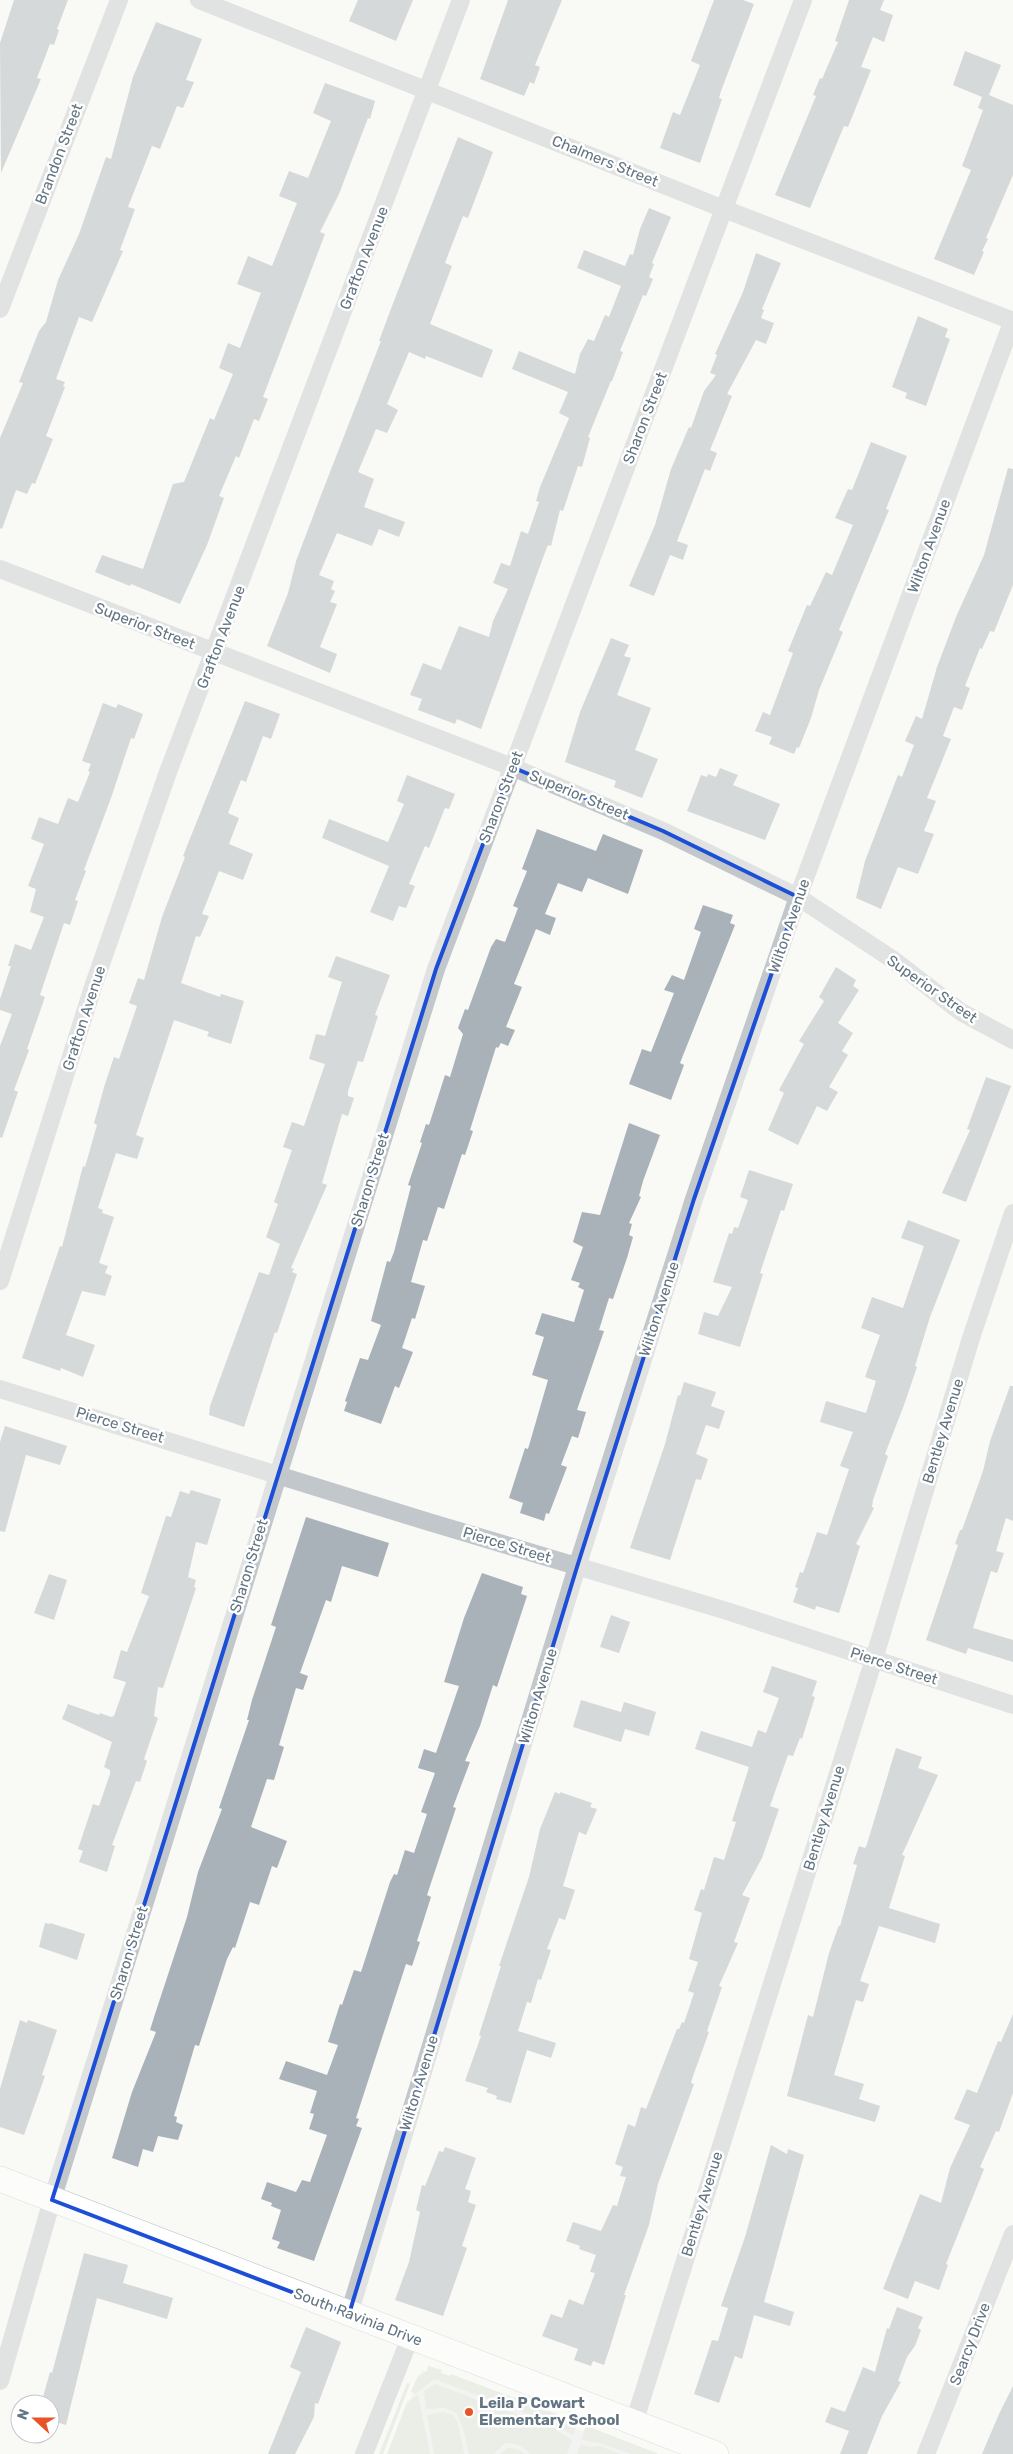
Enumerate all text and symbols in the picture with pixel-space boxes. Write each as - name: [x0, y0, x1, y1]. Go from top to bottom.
- street label: Brandon Street: [31, 101, 87, 207]
- street label: Chalmers Street: [549, 131, 661, 191]
- street label: Grafton Avenue: [336, 204, 392, 312]
- street label: Sharon Street: [619, 369, 671, 467]
- street label: Wilton Avenue: [904, 497, 954, 595]
- street label: Grafton Avenue: [193, 583, 249, 691]
- street label: Superior Street: [92, 599, 198, 653]
- street label: Sharon Street: [475, 748, 527, 846]
- street label: Superior Street: [527, 766, 631, 824]
- street label: Wilton Avenue: [764, 876, 814, 976]
- street label: Superior Street: [883, 951, 981, 1027]
- street label: Grafton Avenue: [59, 963, 109, 1073]
- street label: Sharon Street: [347, 1131, 393, 1229]
- street label: Wilton Avenue: [635, 1259, 683, 1359]
- street label: Bentley Avenue: [919, 1376, 967, 1486]
- street label: Pierce Street: [74, 1403, 166, 1447]
- street label: Sharon Street: [226, 1517, 272, 1615]
- street label: Pierce Street: [461, 1523, 553, 1567]
- street label: Pierce Street: [848, 1643, 940, 1689]
- street label: Wilton Avenue: [515, 1646, 561, 1746]
- street label: Bentley Avenue: [800, 1763, 848, 1873]
- street label: Sharon Street: [106, 1904, 152, 2002]
- street label: Wilton Avenue: [396, 2033, 442, 2133]
- street label: Bentley Avenue: [678, 2149, 726, 2259]
- street label: South Ravinia Drive: [291, 2284, 425, 2350]
- street label: Searcy Drive: [946, 2300, 994, 2388]
- north arrow: [10, 2394, 60, 2444]
- place label: Leila P Cowart Elementary School: [479, 2394, 620, 2429]
- marker: Leila P Cowart Elementary School: [463, 2406, 475, 2418]
- text: N: [14, 2407, 33, 2422]

